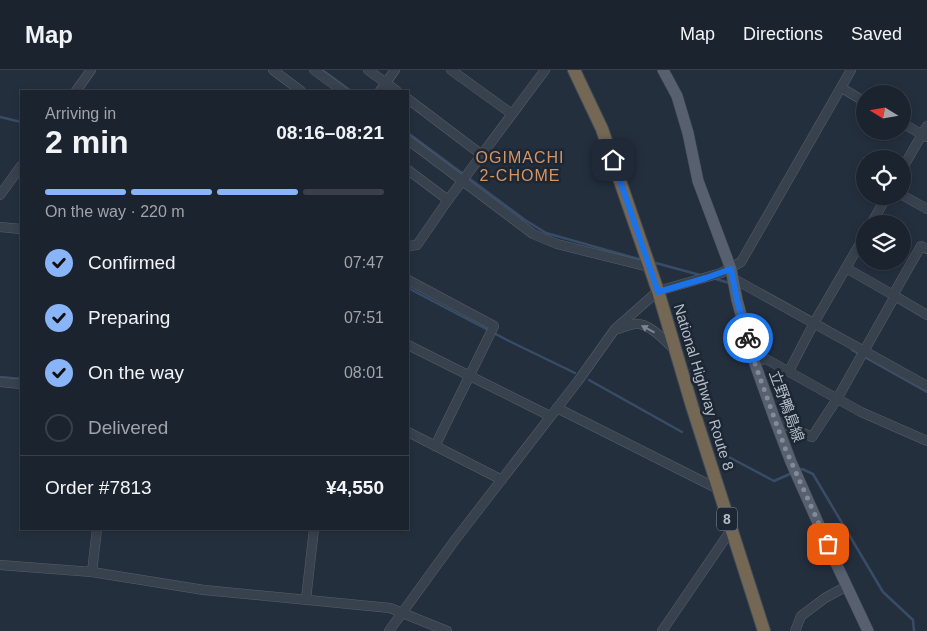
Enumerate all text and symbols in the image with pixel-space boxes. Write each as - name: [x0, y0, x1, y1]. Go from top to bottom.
- text: Map: [25, 21, 73, 48]
- text: Map: [680, 24, 715, 44]
- text: Directions: [743, 24, 823, 44]
- text: Saved: [851, 24, 902, 44]
- north arrow: [856, 85, 911, 140]
- map controls: [856, 85, 911, 270]
- text: Arriving in: [45, 105, 116, 122]
- text: 08:16–08:21: [276, 122, 384, 143]
- text: 2 min: [45, 124, 129, 160]
- pin: [592, 139, 634, 181]
- icon: home: [599, 146, 627, 174]
- district label: OGIMACHI 2-CHOME: [476, 149, 564, 184]
- button: locate: [856, 150, 911, 205]
- text: On the way · 220 m: [45, 203, 185, 220]
- button: layers: [856, 215, 911, 270]
- icon: check: [45, 249, 73, 277]
- text: Confirmed: [88, 252, 176, 273]
- text: 07:47: [344, 254, 384, 271]
- street label: National Highway Route 8: [671, 302, 737, 472]
- icon: check: [45, 304, 73, 332]
- text: Preparing: [88, 307, 170, 328]
- text: 07:51: [344, 309, 384, 326]
- courier: [723, 313, 773, 363]
- icon: bike: [734, 324, 762, 352]
- one-way arrow: [641, 325, 655, 333]
- icon: check: [45, 359, 73, 387]
- text: On the way: [88, 362, 184, 383]
- text: 08:01: [344, 364, 384, 381]
- street label: 立野鴨島線: [766, 368, 808, 444]
- text: Delivered: [88, 417, 168, 438]
- text: Order #7813: [45, 477, 152, 498]
- text: ¥4,550: [326, 477, 384, 498]
- road number: 8: [717, 508, 737, 530]
- pin: [807, 523, 849, 565]
- icon: bag: [814, 530, 842, 558]

